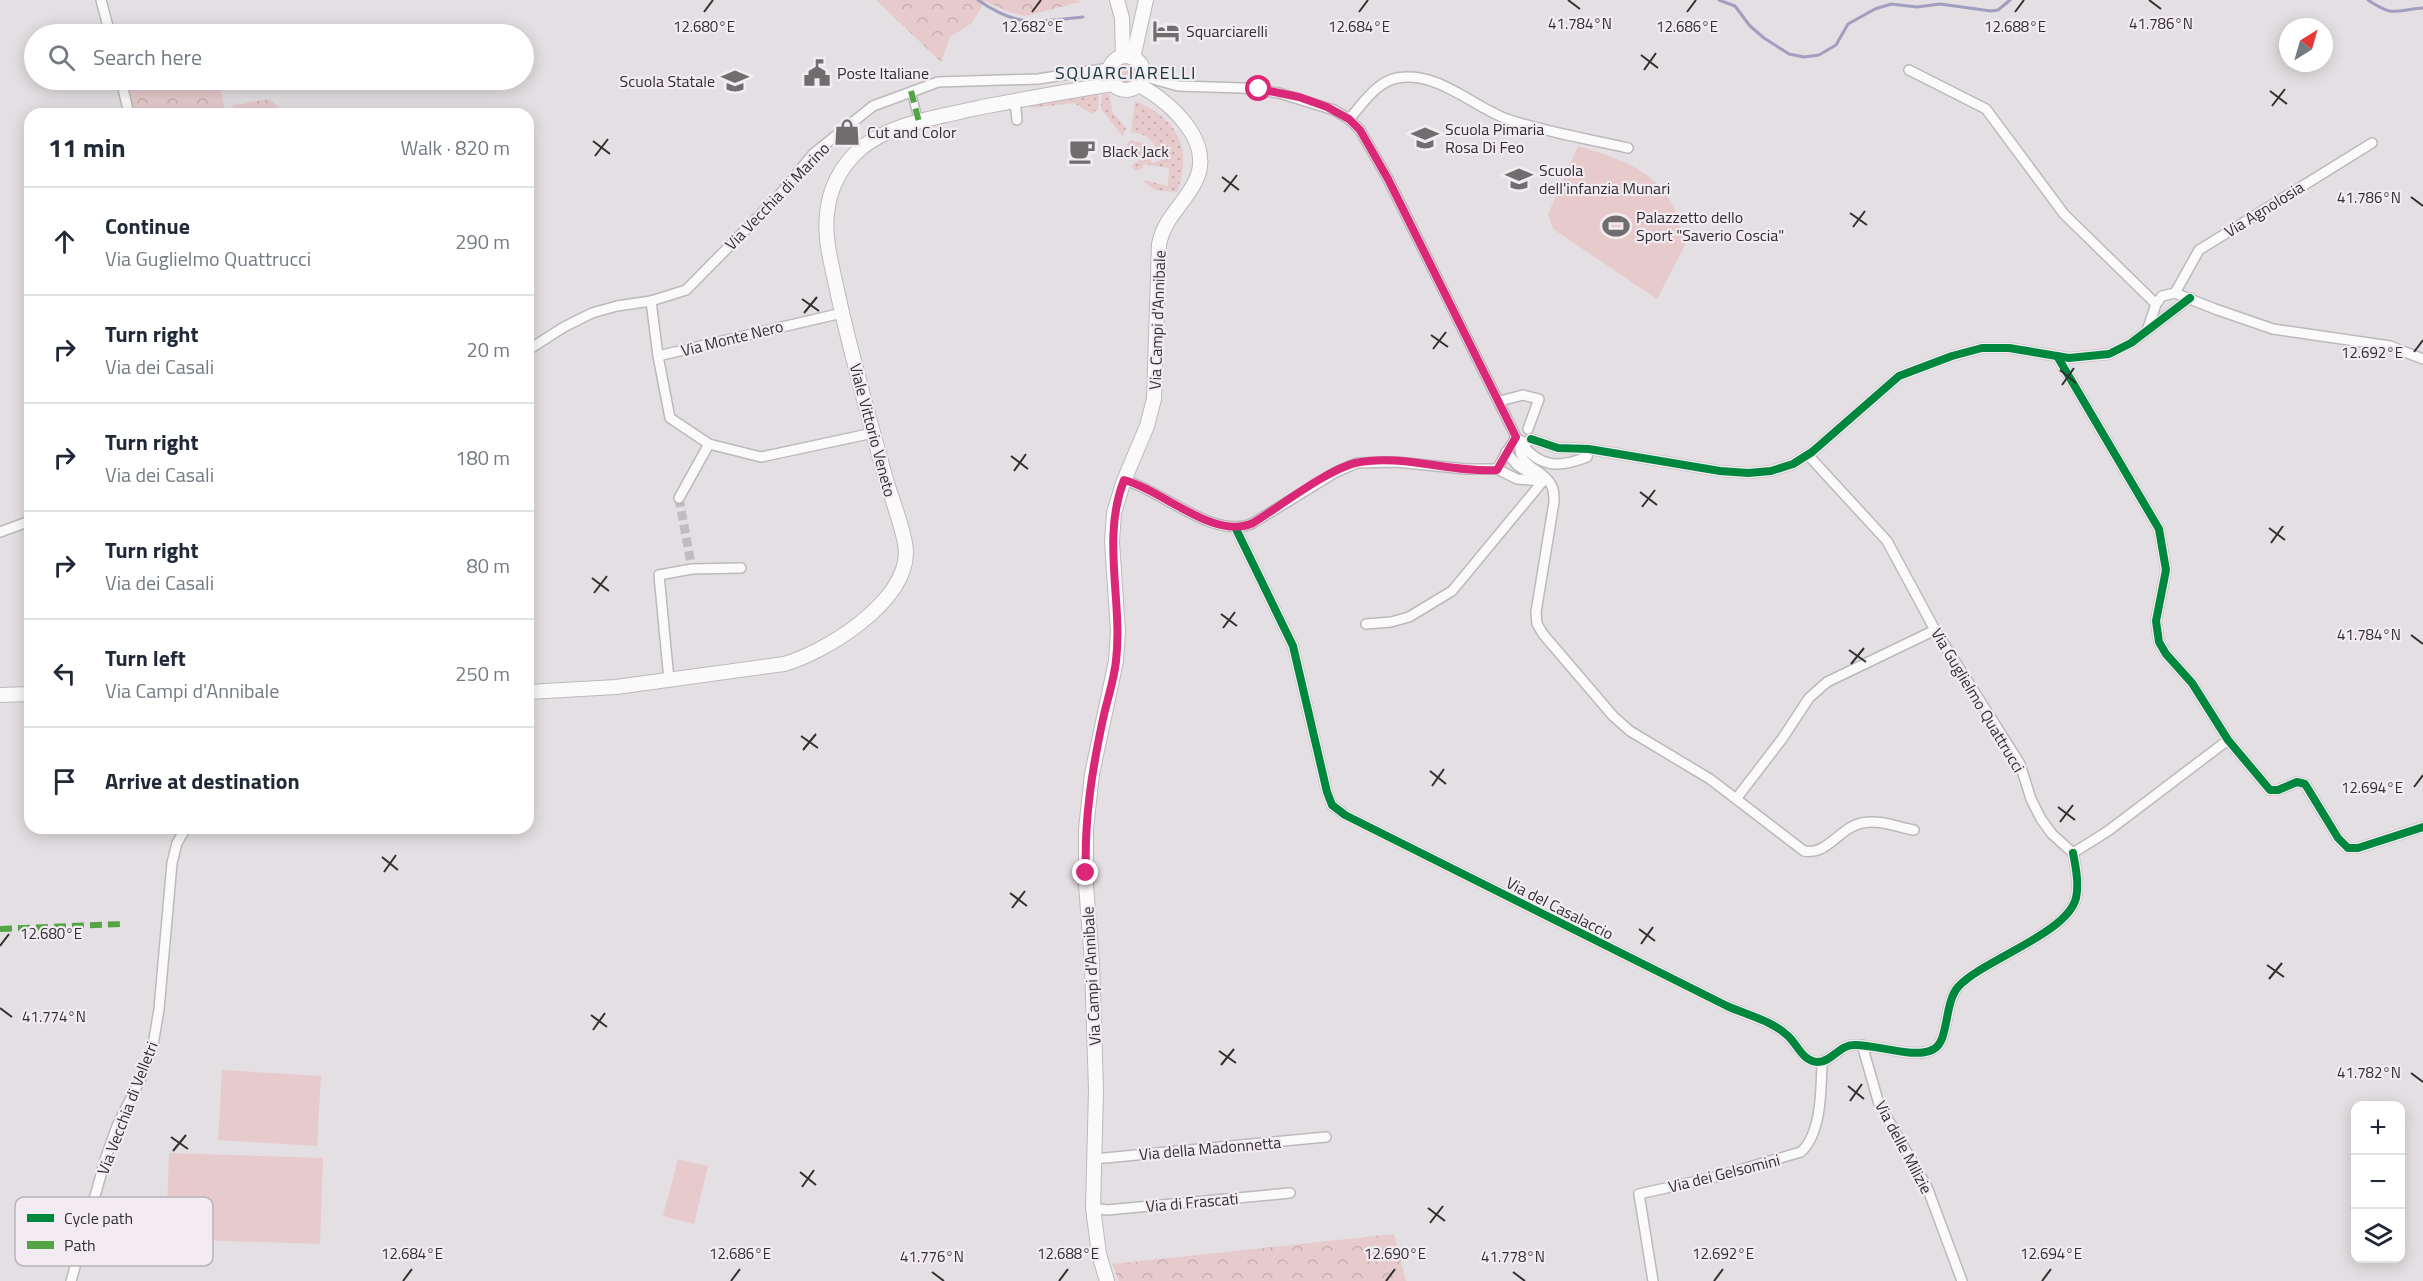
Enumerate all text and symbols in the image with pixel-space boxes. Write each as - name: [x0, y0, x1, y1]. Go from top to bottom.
- text: 41.784°N: [1548, 12, 1612, 35]
- text: 41.786°N: [2129, 12, 2193, 35]
- text: 12.680°E: [673, 15, 735, 38]
- text: 12.682°E: [1001, 15, 1063, 38]
- text: 12.684°E: [1328, 15, 1390, 38]
- text: 12.686°E: [1656, 15, 1718, 38]
- text: 12.688°E: [1984, 15, 2046, 38]
- hotel icon: Squarciarelli: [1151, 16, 1181, 46]
- north arrow: [2279, 18, 2333, 72]
- place label: Squarciarelli: [1186, 19, 1268, 43]
- search box: [24, 24, 534, 90]
- text: Search here: [93, 40, 202, 74]
- icon: search: [45, 41, 78, 74]
- public building icon: Poste Italiane: [802, 58, 832, 88]
- district label: SQUARCIARELLI: [1055, 59, 1197, 86]
- place label: Poste Italiane: [837, 61, 929, 85]
- school or university icon: Scuola Statale: [720, 66, 750, 96]
- place label: Scuola Statale: [620, 69, 715, 93]
- route start: [1245, 75, 1271, 101]
- shop icon: Cut and Color: [832, 117, 862, 147]
- place label: Scuola Pimaria Rosa Di Feo: [1445, 117, 1544, 159]
- place label: Cut and Color: [867, 120, 957, 144]
- school or university icon: Scuola Pimaria Rosa Di Feo: [1410, 123, 1440, 153]
- text: 11 min: [48, 128, 126, 167]
- text: Walk · 820 m: [401, 132, 510, 163]
- cafe icon: Black Jack: [1067, 136, 1097, 166]
- street label: Via Vecchia di Marino: [719, 137, 835, 255]
- place label: Black Jack: [1102, 139, 1169, 163]
- place label: Scuola dell'infanzia Munari: [1539, 158, 1670, 200]
- school or university icon: Scuola dell'infanzia Munari: [1504, 164, 1534, 194]
- street label: Via Agnolosia: [2219, 175, 2309, 243]
- text: 41.786°N: [2337, 186, 2401, 209]
- place label: Palazzetto dello Sport "Saverio Coscia": [1636, 205, 1784, 247]
- text: Continue: [105, 209, 190, 243]
- sports icon: Palazzetto dello Sport "Saverio Coscia": [1601, 211, 1631, 241]
- icon: ahead: [48, 225, 81, 258]
- text: 290 m: [455, 226, 510, 257]
- text: Via Guglielmo Quattrucci: [105, 243, 311, 274]
- street label: Via Campi d'Annibale: [1143, 250, 1171, 390]
- street label: Via Monte Nero: [678, 314, 786, 362]
- text: Turn right: [105, 317, 199, 351]
- icon: right: [48, 333, 81, 366]
- text: 20 m: [466, 334, 510, 365]
- text: 12.692°E: [2341, 341, 2403, 364]
- text: Via dei Casali: [105, 351, 214, 382]
- street label: Viale Vittorio Veneto: [844, 361, 902, 499]
- text: Turn right: [105, 425, 199, 459]
- icon: right: [48, 441, 81, 474]
- text: 180 m: [455, 442, 510, 473]
- text: Via dei Casali: [105, 459, 214, 490]
- text: Turn right: [105, 533, 199, 567]
- icon: right: [48, 549, 81, 582]
- text: 80 m: [466, 550, 510, 581]
- text: Via dei Casali: [105, 567, 214, 598]
- street label: Via Guglielmo Quattrucci: [1925, 623, 2031, 777]
- text: 41.784°N: [2337, 623, 2401, 646]
- text: Turn left: [105, 641, 186, 675]
- icon: left: [48, 657, 81, 690]
- text: 250 m: [455, 658, 510, 689]
- text: Via Campi d'Annibale: [105, 675, 279, 706]
- text: Arrive at destination: [105, 764, 300, 798]
- icon: arrive: [48, 765, 81, 798]
- text: 12.694°E: [2341, 776, 2403, 799]
- route end: [1072, 859, 1098, 885]
- street label: Via del Casalaccio: [1502, 871, 1618, 945]
- street label: Via Campi d'Annibale: [1075, 906, 1107, 1046]
- text: 12.680°E: [20, 922, 82, 945]
- text: 41.774°N: [22, 1005, 86, 1028]
- street label: Via Vecchia di Velletri: [91, 1038, 163, 1178]
- text: 41.782°N: [2337, 1061, 2401, 1084]
- street label: Via delle Milizie: [1869, 1096, 1939, 1198]
- map controls: [2351, 1101, 2405, 1263]
- button: +: [2351, 1101, 2405, 1155]
- street label: Via della Madonnetta: [1138, 1130, 1282, 1166]
- street label: Via dei Gelsomini: [1666, 1148, 1782, 1198]
- button: −: [2351, 1155, 2405, 1209]
- street label: Via di Frascati: [1145, 1186, 1239, 1218]
- legend: [15, 1197, 213, 1266]
- text: Cycle path: [64, 1206, 133, 1230]
- button: layers: [2351, 1209, 2405, 1263]
- text: Path: [64, 1233, 96, 1257]
- text: 12.684°E: [381, 1242, 443, 1265]
- text: 12.686°E: [709, 1242, 771, 1265]
- text: 12.688°E: [1037, 1242, 1099, 1265]
- text: 12.690°E: [1364, 1242, 1426, 1265]
- text: 12.692°E: [1692, 1242, 1754, 1265]
- text: 12.694°E: [2020, 1242, 2082, 1265]
- text: 41.776°N: [900, 1245, 964, 1268]
- text: 41.778°N: [1481, 1245, 1545, 1268]

